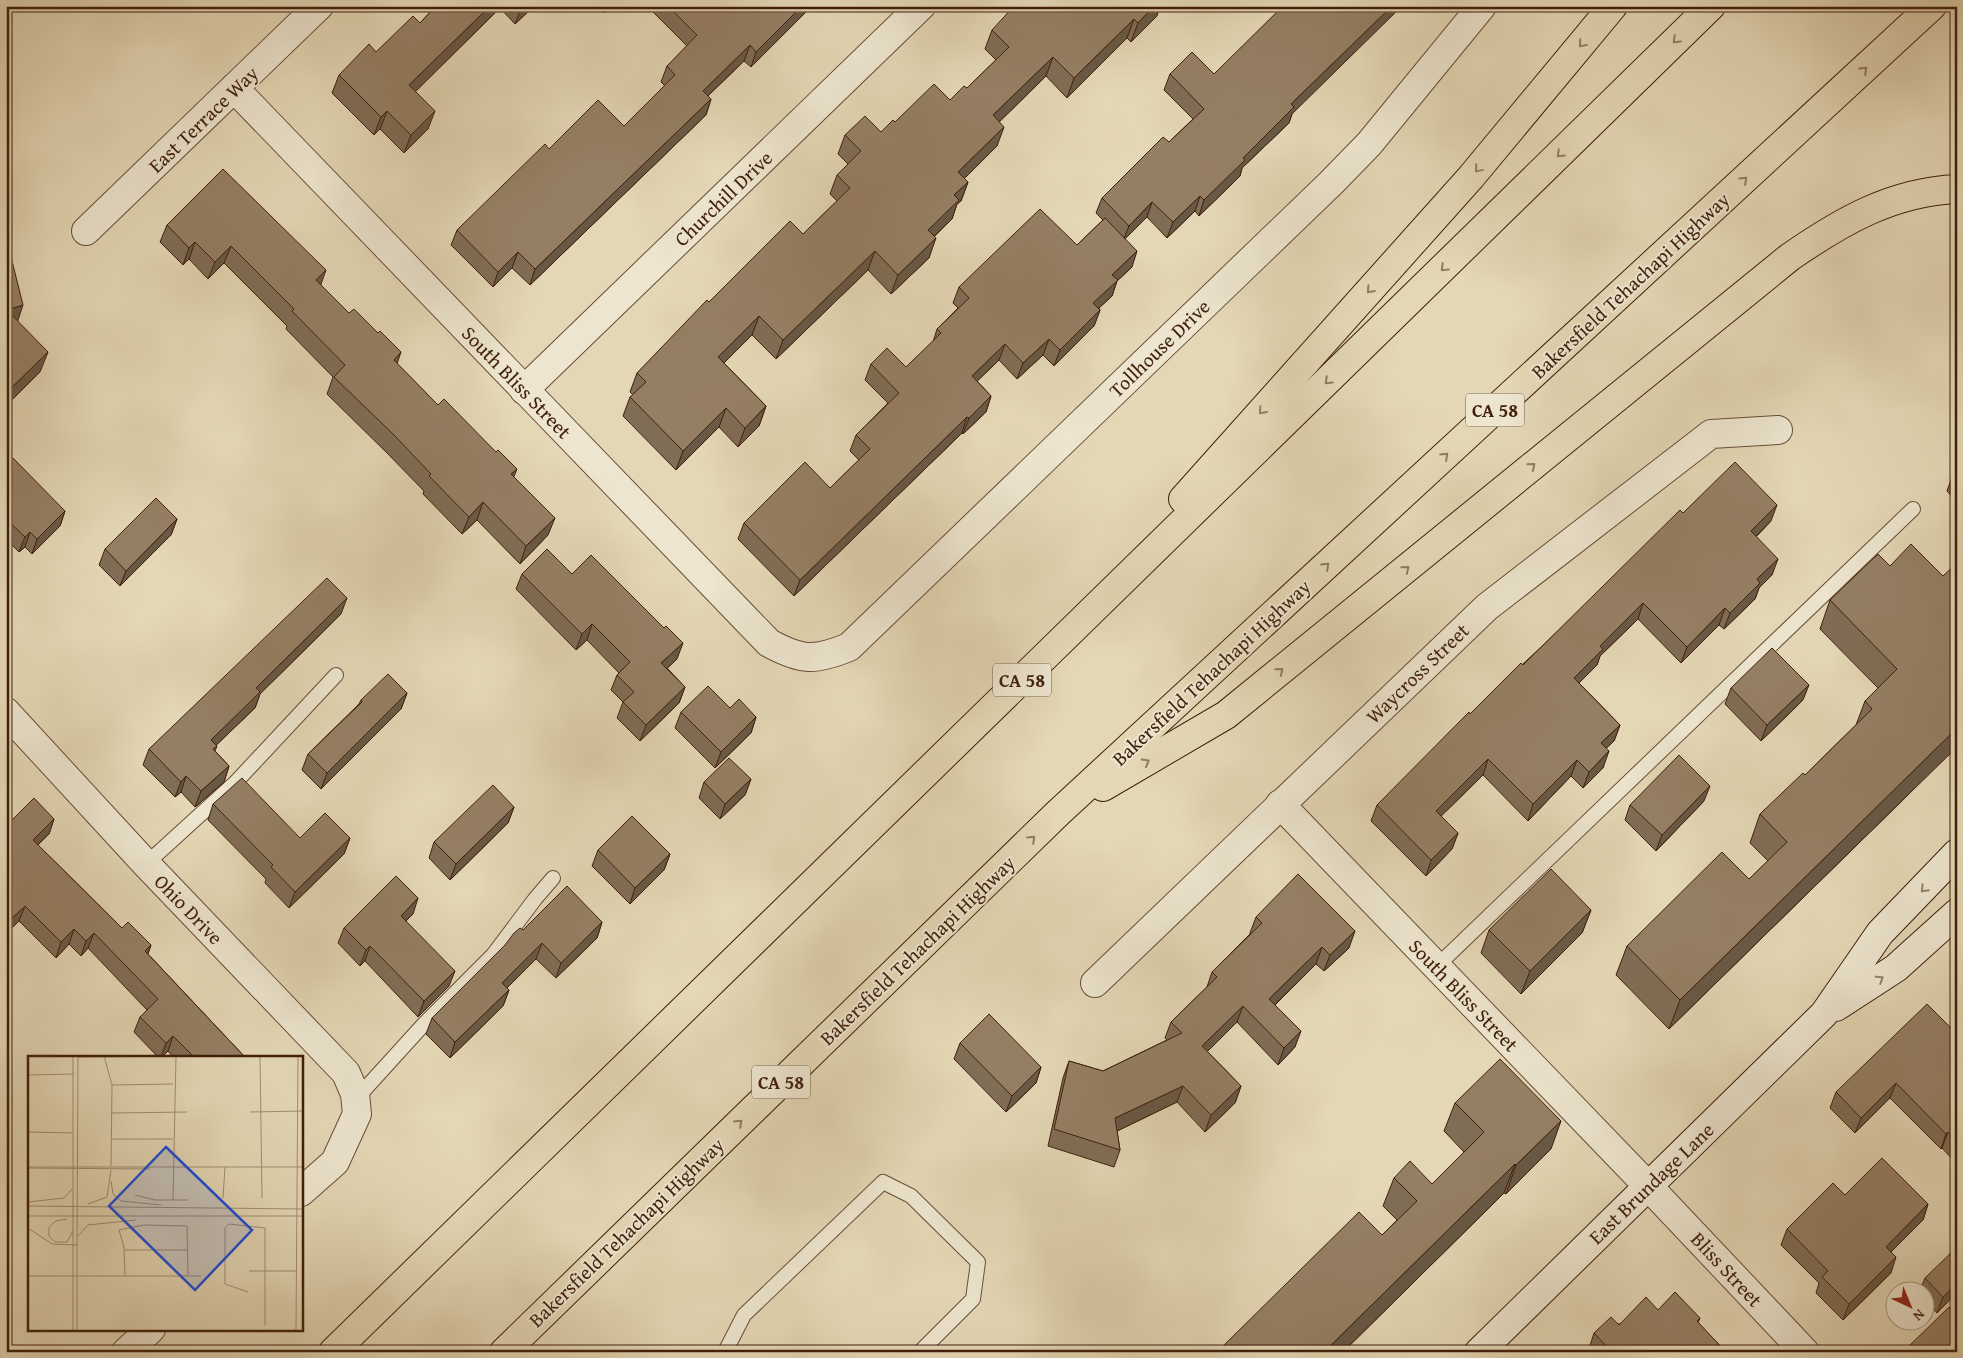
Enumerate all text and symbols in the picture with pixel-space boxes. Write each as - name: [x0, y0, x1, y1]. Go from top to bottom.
- one-way arrow: [1673, 34, 1682, 43]
- one-way arrow: [1578, 38, 1587, 47]
- street label: East Terrace Way: [142, 59, 264, 179]
- one-way arrow: [1858, 66, 1867, 75]
- street label: Churchill Drive: [667, 144, 779, 252]
- one-way arrow: [1557, 148, 1566, 157]
- one-way arrow: [1475, 163, 1484, 172]
- one-way arrow: [1739, 177, 1748, 186]
- street label: Bakersfield Tehachapi Highway: [1524, 185, 1736, 385]
- one-way arrow: [1441, 262, 1450, 271]
- one-way arrow: [1367, 285, 1376, 294]
- street label: Tollhouse Drive: [1102, 292, 1216, 404]
- street label: South Bliss Street: [456, 319, 578, 445]
- one-way arrow: [1324, 375, 1333, 384]
- road number: CA 58: [1466, 394, 1524, 426]
- one-way arrow: [1258, 406, 1267, 415]
- one-way arrow: [1439, 453, 1448, 462]
- one-way arrow: [1526, 464, 1535, 472]
- one-way arrow: [1320, 563, 1329, 572]
- one-way arrow: [1400, 566, 1409, 574]
- street label: Bakersfield Tehachapi Highway: [1105, 572, 1317, 772]
- street label: Waycross Street: [1359, 616, 1475, 730]
- road number: CA 58: [993, 664, 1051, 696]
- one-way arrow: [1274, 669, 1283, 677]
- one-way arrow: [1140, 758, 1149, 768]
- one-way arrow: [1026, 836, 1035, 845]
- street label: Bakersfield Tehachapi Highway: [813, 848, 1021, 1051]
- street label: Ohio Drive: [148, 867, 230, 951]
- one-way arrow: [1921, 883, 1930, 892]
- street label: South Bliss Street: [1403, 932, 1525, 1058]
- one-way arrow: [1874, 975, 1883, 985]
- inset map: [28, 1056, 302, 1330]
- road number: CA 58: [752, 1066, 810, 1098]
- street label: East Brundage Lane: [1582, 1116, 1720, 1250]
- one-way arrow: [734, 1120, 743, 1129]
- street label: Bakersfield Tehachapi Highway: [522, 1130, 730, 1333]
- street label: Bliss Street: [1685, 1225, 1769, 1313]
- north arrow: [1886, 1280, 1936, 1330]
- text: N: [1908, 1305, 1929, 1326]

